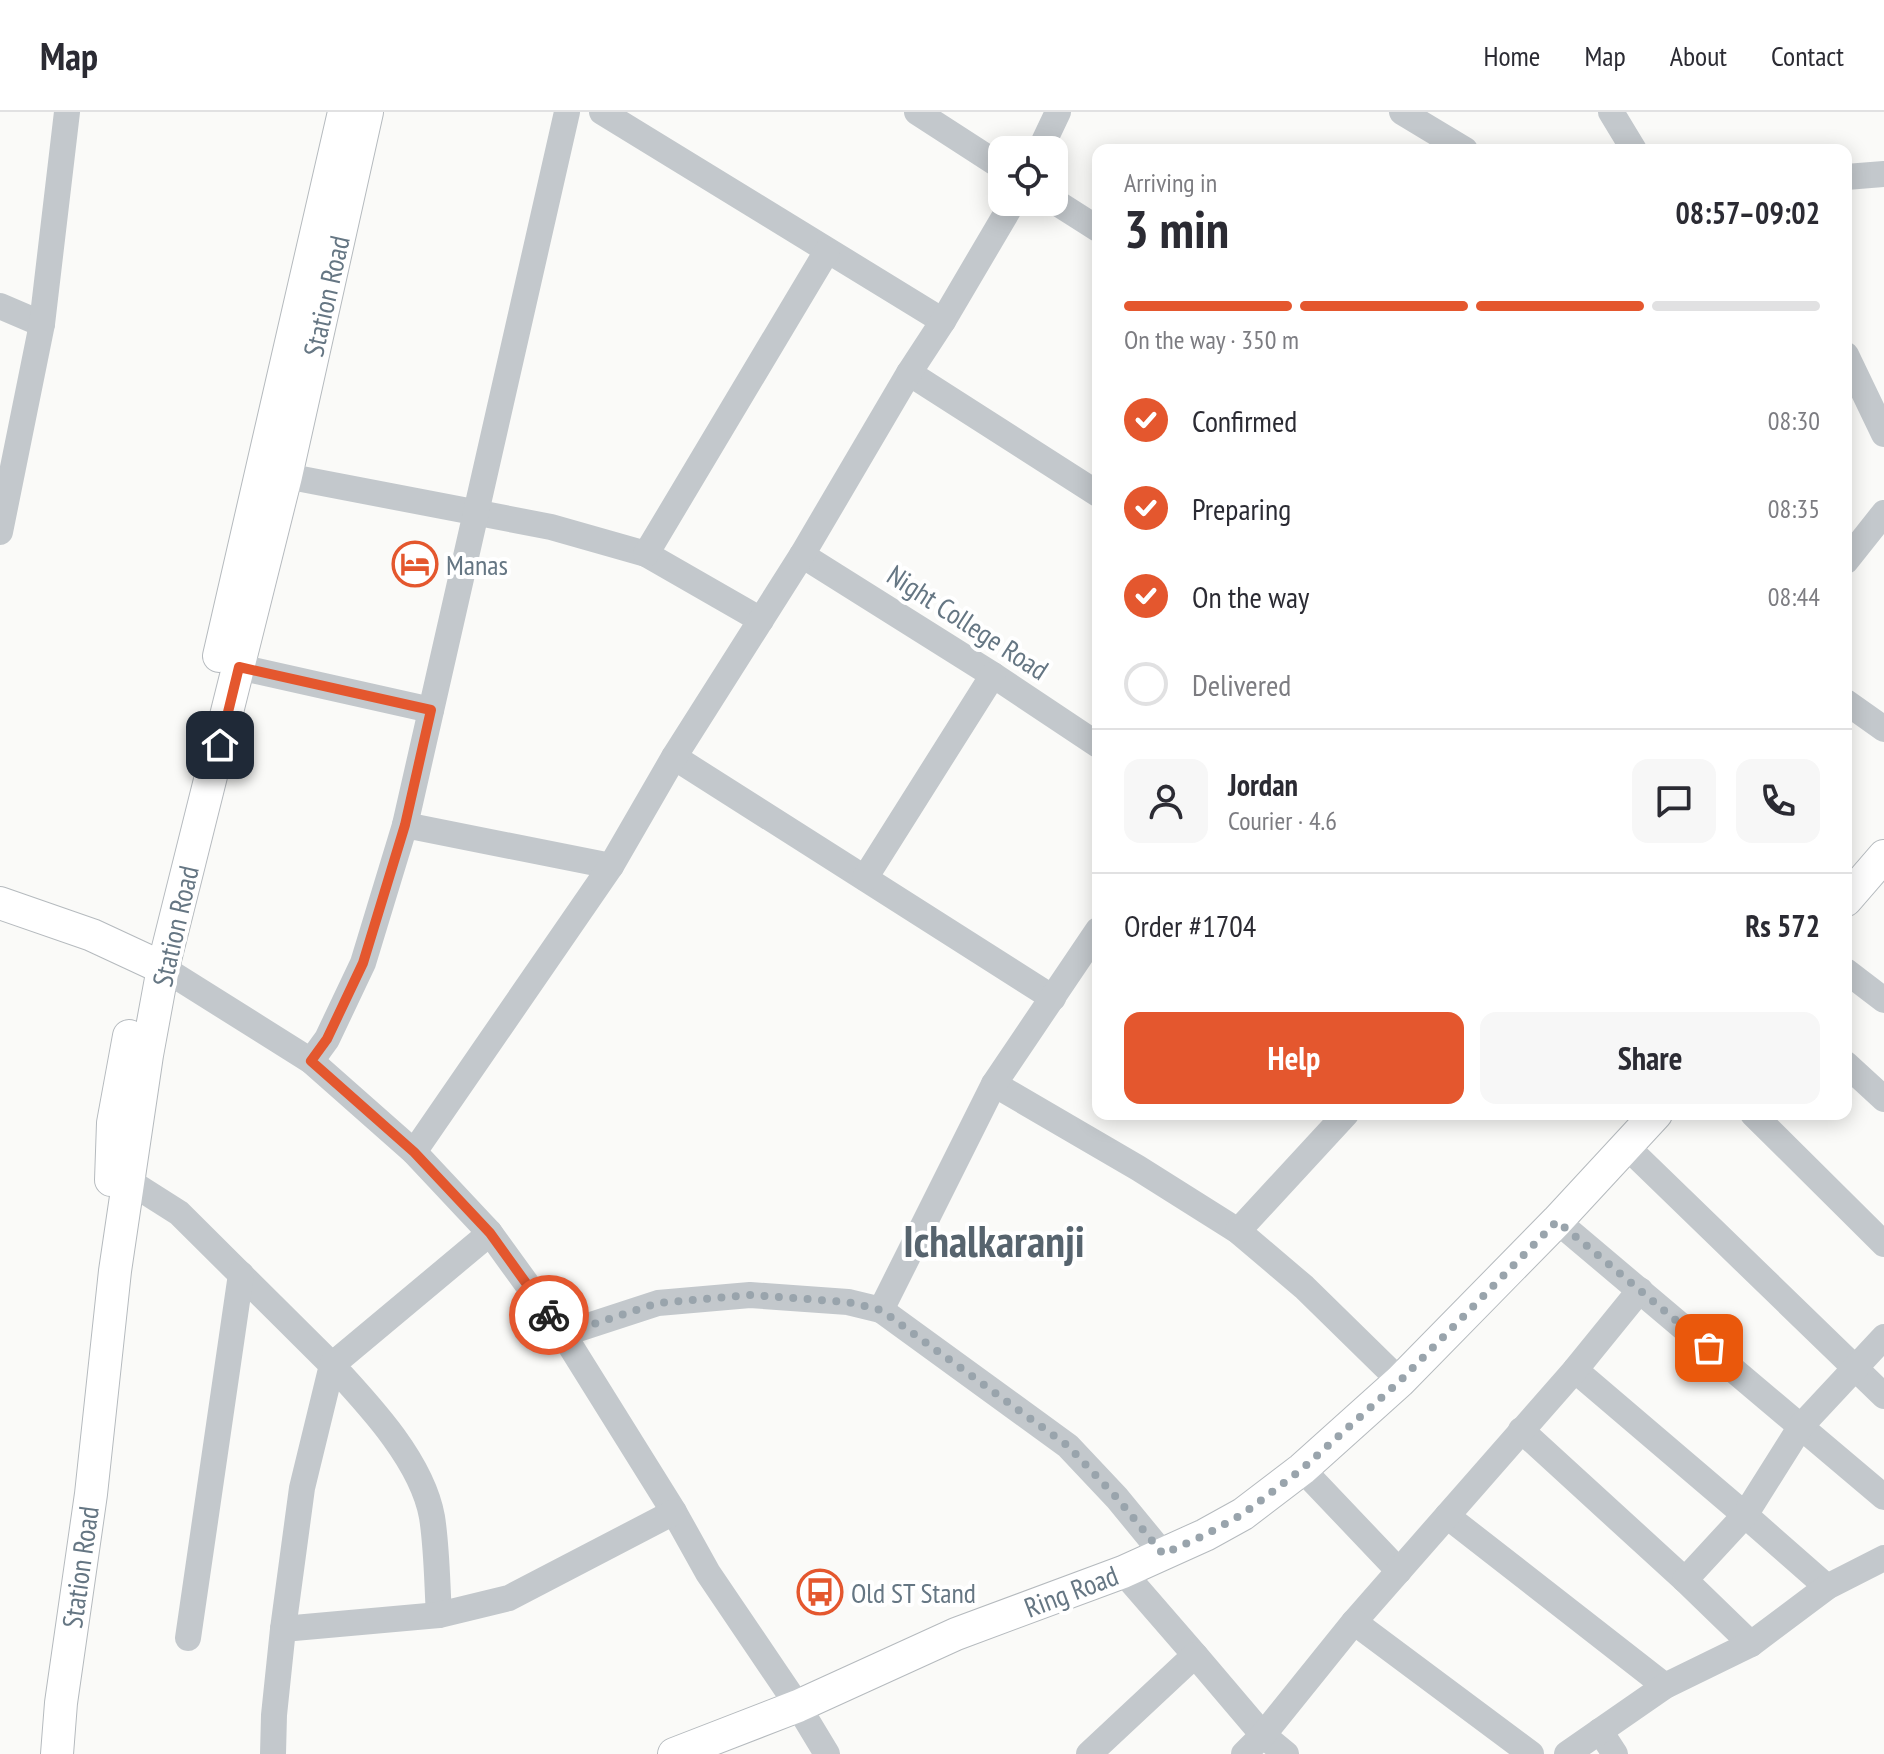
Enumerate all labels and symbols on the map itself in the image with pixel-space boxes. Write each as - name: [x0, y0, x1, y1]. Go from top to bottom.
- street label: Station Road: [294, 232, 358, 360]
- hotel icon: Manas: [391, 540, 439, 588]
- place label: Manas: [446, 546, 508, 583]
- street label: Night College Road: [880, 556, 1056, 688]
- pin: [186, 711, 254, 779]
- street label: Station Road: [143, 862, 207, 990]
- district label: Ichalkaranji: [903, 1212, 1085, 1269]
- courier: [509, 1275, 589, 1355]
- pin: [1675, 1314, 1743, 1382]
- street label: Station Road: [53, 1504, 107, 1630]
- street label: Ring Road: [1019, 1556, 1123, 1626]
- bus stop icon: Old ST Stand: [796, 1568, 844, 1616]
- place label: Old ST Stand: [851, 1574, 976, 1611]

